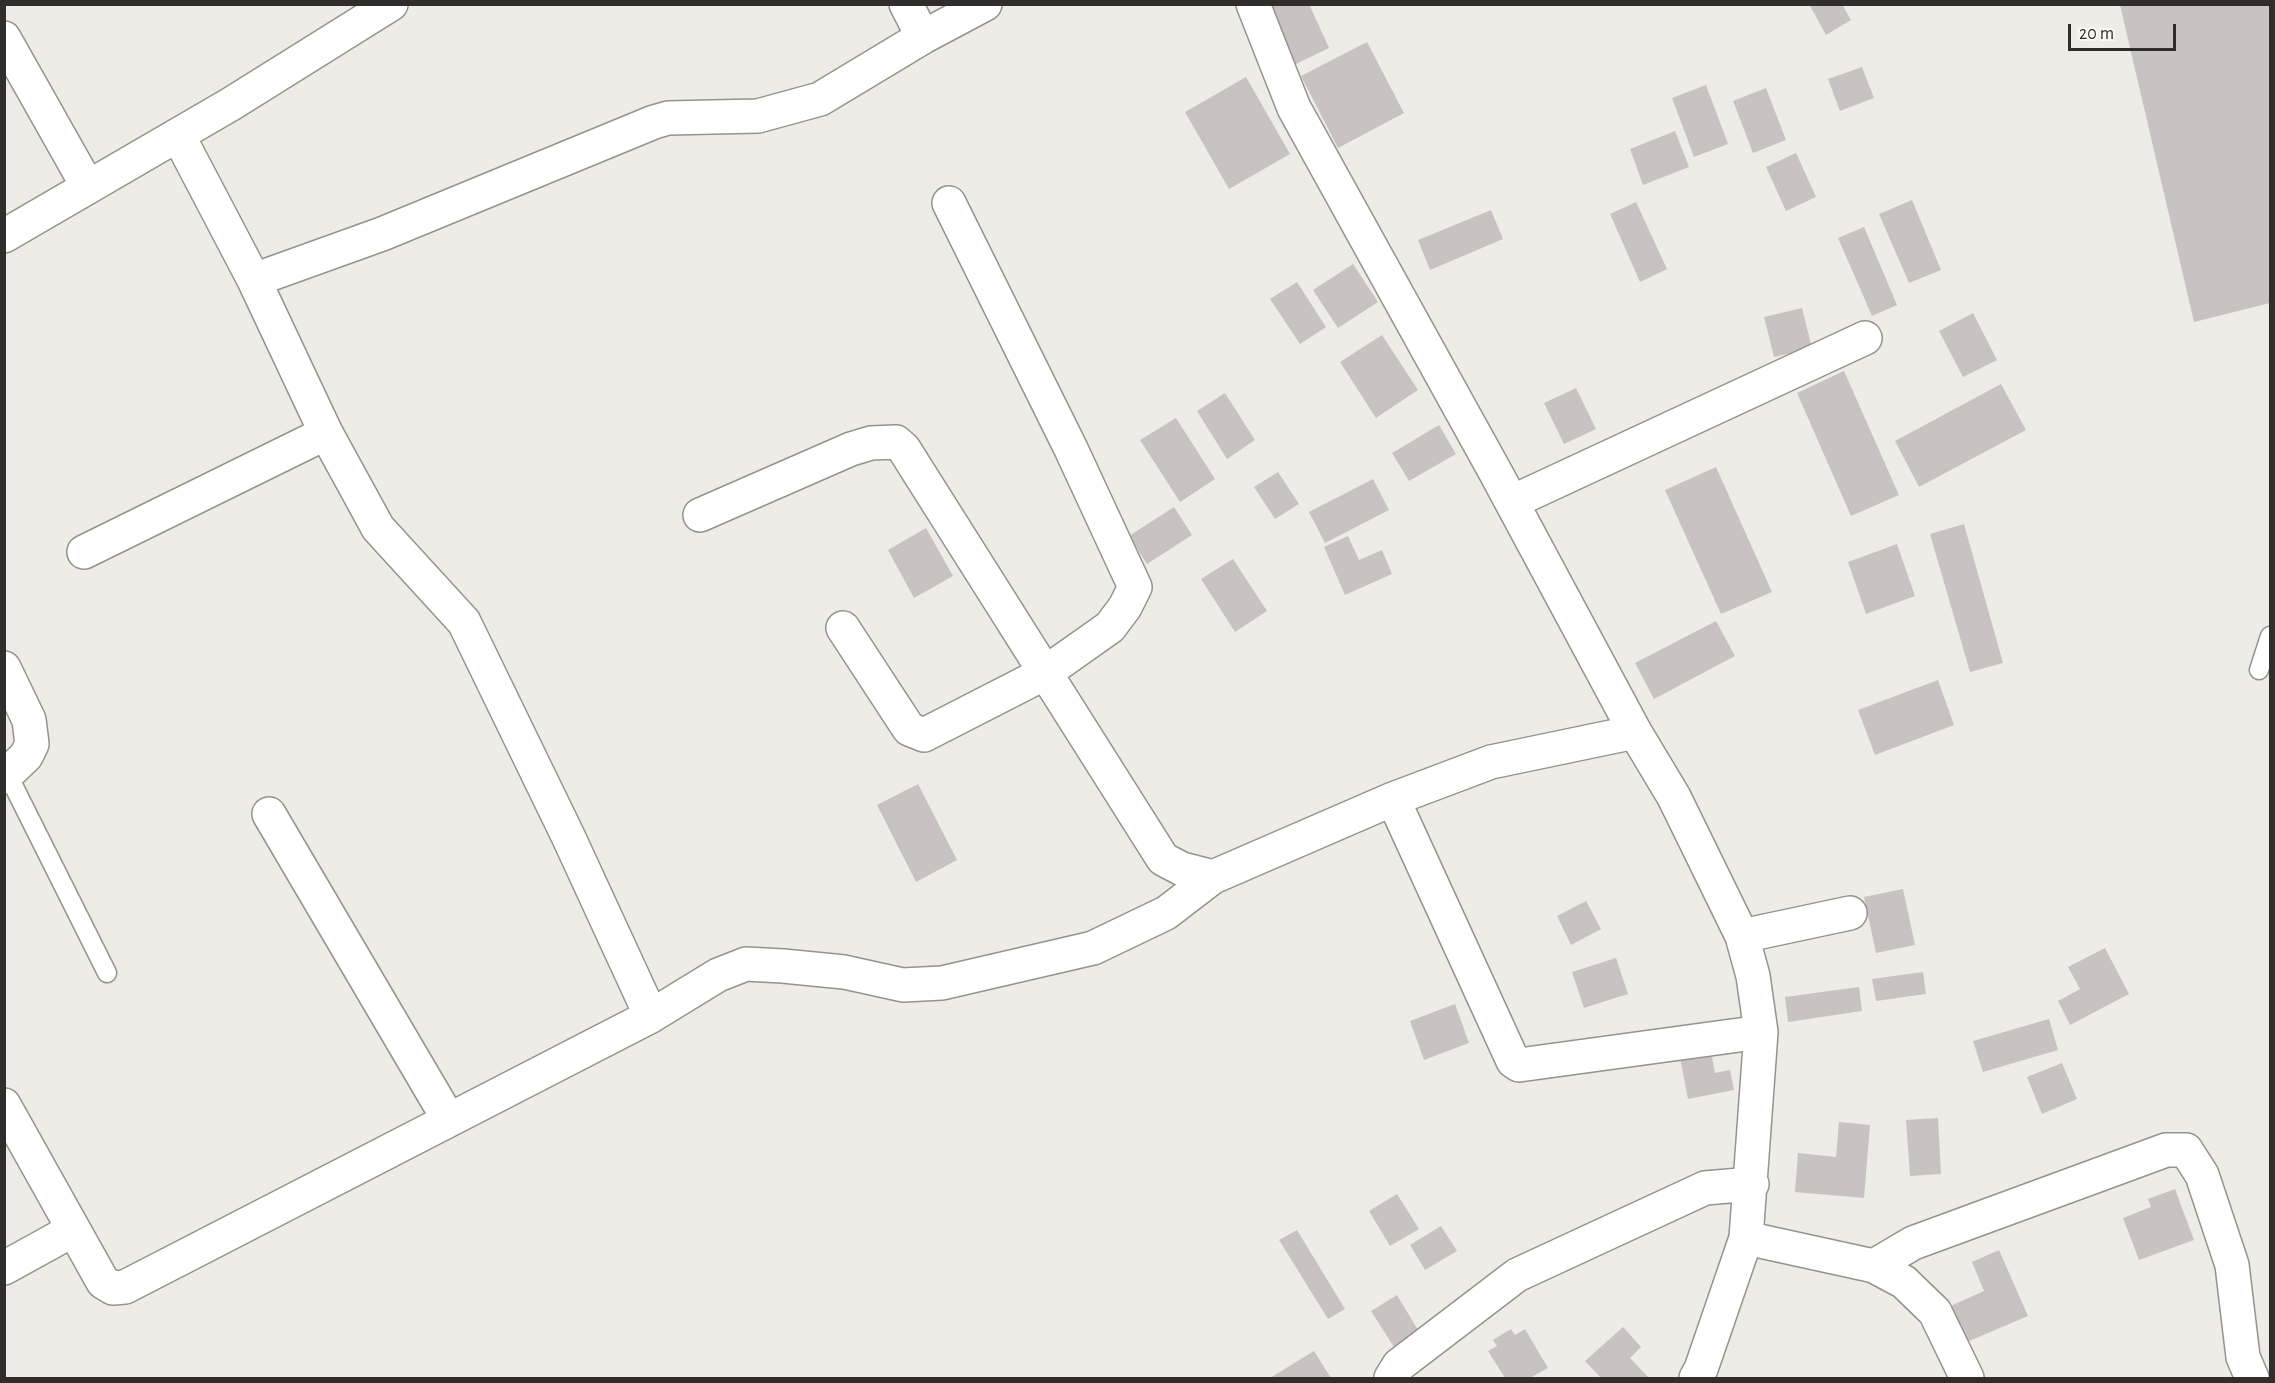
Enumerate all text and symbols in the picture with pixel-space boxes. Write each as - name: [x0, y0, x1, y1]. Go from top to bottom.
- scale bar: [2071, 12, 2179, 50]
- text: 20 m: [2079, 25, 2114, 43]

